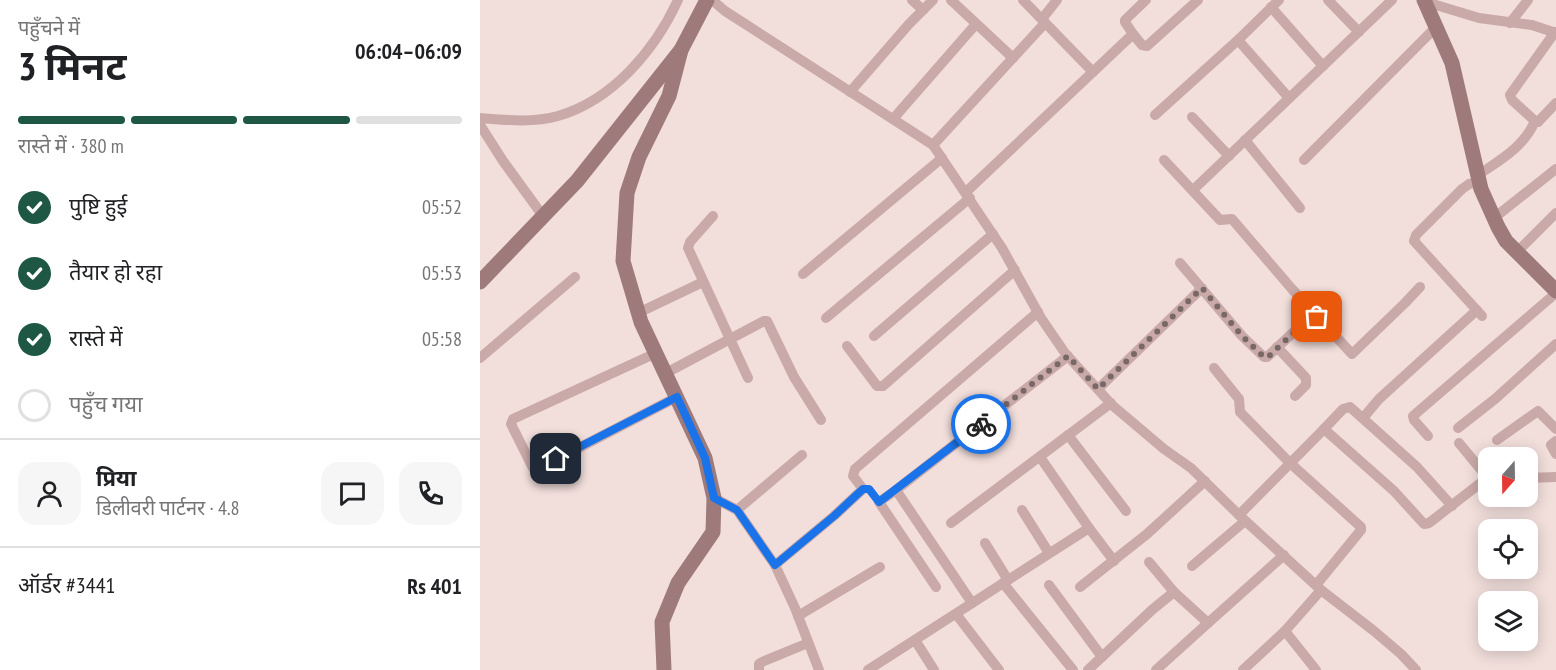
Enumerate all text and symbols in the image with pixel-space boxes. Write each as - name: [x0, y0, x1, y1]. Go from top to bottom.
- text: पहुँचने में: [18, 15, 80, 41]
- text: 06:04–06:09: [355, 37, 462, 65]
- text: 3 मिनट: [18, 40, 127, 91]
- text: रास्ते में · 380 m: [18, 133, 124, 159]
- icon: check: [18, 191, 51, 224]
- text: पुष्टि हुई: [69, 192, 127, 220]
- text: 05:52: [422, 194, 462, 220]
- icon: check: [18, 257, 51, 290]
- text: तैयार हो रहा: [69, 258, 162, 286]
- text: 05:53: [422, 260, 462, 286]
- pin: [1291, 291, 1342, 342]
- icon: bag: [1300, 300, 1333, 333]
- icon: check: [18, 323, 51, 356]
- text: रास्ते में: [69, 324, 123, 352]
- text: 05:58: [422, 326, 462, 352]
- text: पहुँच गया: [69, 390, 143, 418]
- courier: [951, 394, 1011, 454]
- icon: bike: [965, 408, 998, 441]
- pin: [530, 433, 581, 484]
- icon: home: [539, 442, 572, 475]
- north arrow: [1478, 447, 1538, 507]
- map controls: [1478, 447, 1538, 651]
- button: person: [18, 462, 81, 525]
- button: chat: [321, 462, 384, 525]
- button: phone: [399, 462, 462, 525]
- text: प्रिया: [96, 464, 136, 492]
- text: डिलीवरी पार्टनर · 4.8: [96, 495, 240, 521]
- button: locate: [1478, 519, 1538, 579]
- text: ऑर्डर #3441: [18, 571, 115, 599]
- text: Rs 401: [407, 572, 462, 600]
- button: layers: [1478, 591, 1538, 651]

